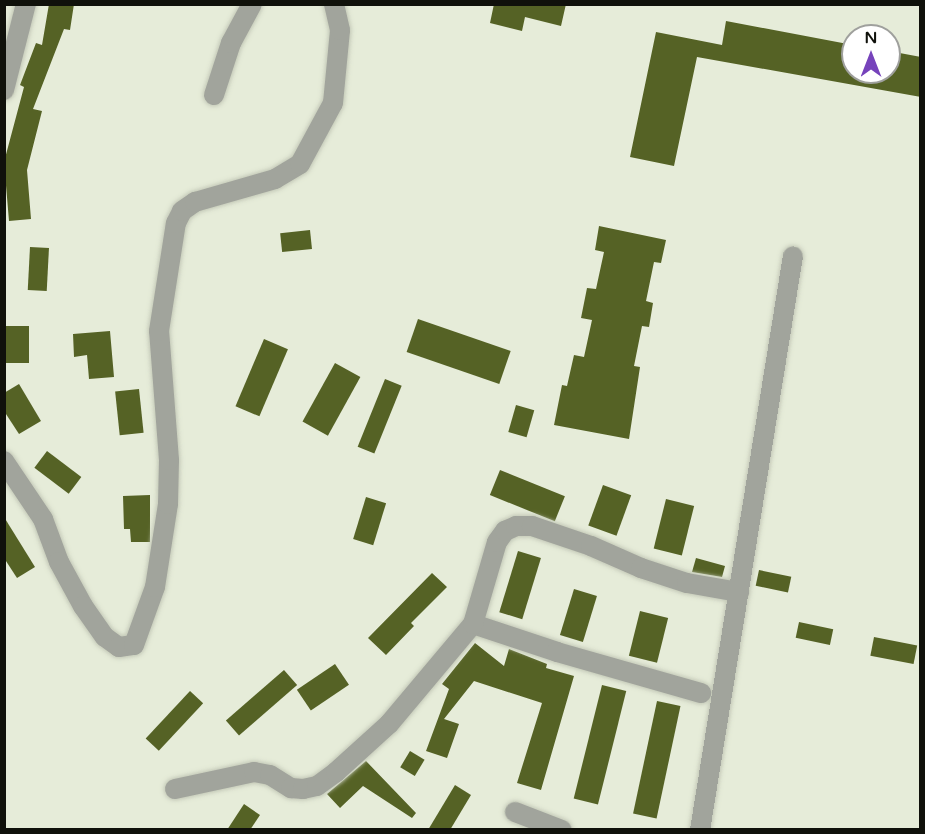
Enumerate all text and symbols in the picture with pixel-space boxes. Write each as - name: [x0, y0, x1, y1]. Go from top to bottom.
- north arrow: [841, 24, 901, 84]
- text: N: [865, 28, 877, 48]

